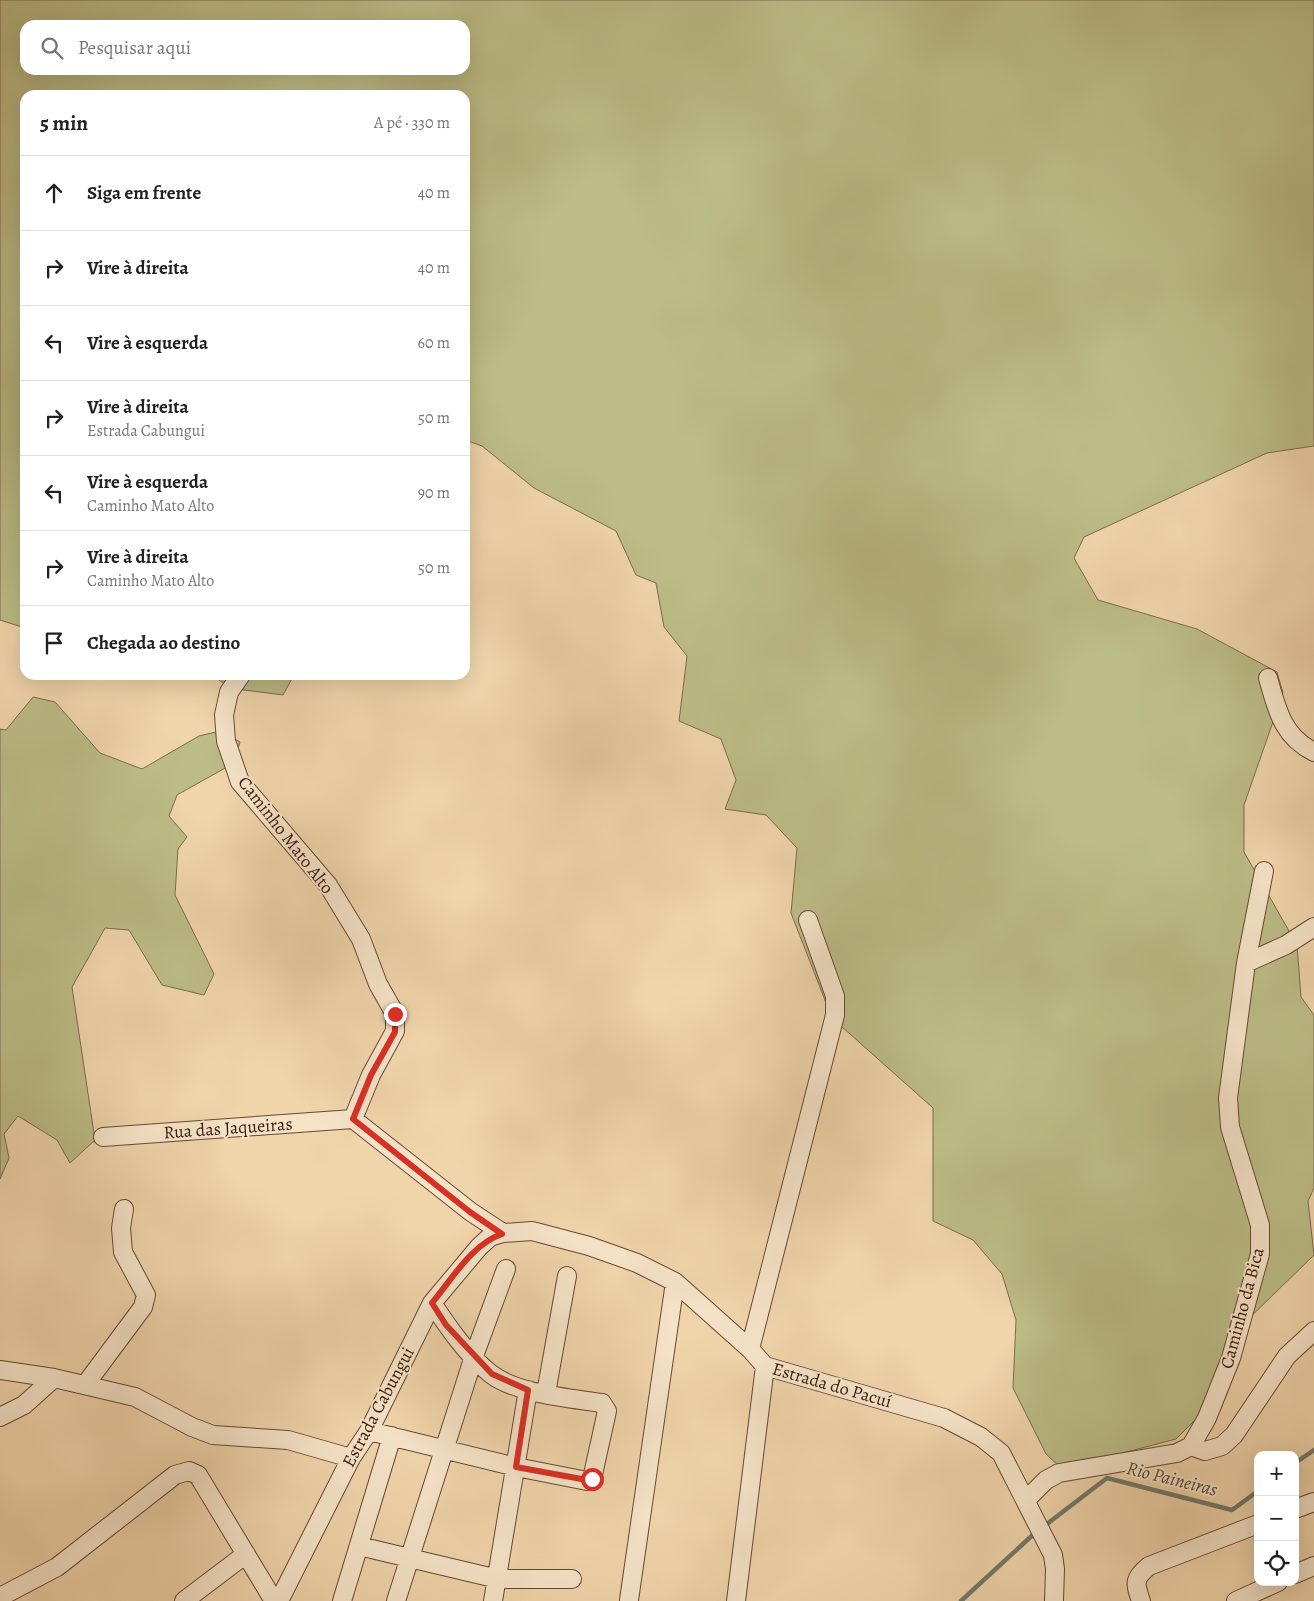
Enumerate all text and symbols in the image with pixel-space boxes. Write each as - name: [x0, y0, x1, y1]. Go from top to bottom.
- search box: [20, 20, 470, 75]
- icon: search: [38, 34, 66, 62]
- text: Pesquisar aqui: [78, 35, 191, 61]
- text: 5 min: [40, 109, 88, 137]
- text: A pé · 330 m: [374, 112, 450, 134]
- icon: ahead: [40, 179, 68, 207]
- text: Siga em frente: [87, 180, 201, 206]
- text: 40 m: [418, 182, 450, 204]
- icon: right: [40, 254, 68, 282]
- text: Vire à direita: [87, 255, 189, 281]
- text: 40 m: [418, 257, 450, 279]
- icon: left: [40, 329, 68, 357]
- text: Vire à esquerda: [87, 330, 208, 356]
- text: 60 m: [418, 332, 450, 354]
- text: Vire à direita: [87, 394, 189, 420]
- icon: right: [40, 404, 68, 432]
- text: 50 m: [418, 407, 450, 429]
- text: Estrada Cabungui: [87, 420, 205, 442]
- text: Vire à esquerda: [87, 469, 208, 495]
- icon: left: [40, 479, 68, 507]
- text: 90 m: [418, 482, 450, 504]
- text: Caminho Mato Alto: [87, 495, 214, 517]
- text: Vire à direita: [87, 544, 189, 570]
- icon: right: [40, 554, 68, 582]
- text: 50 m: [418, 557, 450, 579]
- text: Caminho Mato Alto: [87, 570, 214, 592]
- icon: arrive: [40, 629, 68, 657]
- text: Chegada ao destino: [87, 630, 240, 656]
- street label: Caminho Mato Alto: [232, 771, 340, 899]
- route end: [384, 1003, 407, 1026]
- street label: Rua das Jaqueiras: [163, 1112, 293, 1144]
- street label: Caminho da Bica: [1214, 1244, 1270, 1371]
- street label: Estrada Cabungui: [336, 1343, 420, 1471]
- street label: Estrada do Pacuí: [770, 1356, 894, 1414]
- map controls: [1254, 1451, 1299, 1586]
- button: +: [1254, 1451, 1299, 1496]
- water label: Rio Paineiras: [1124, 1455, 1221, 1503]
- route start: [581, 1468, 604, 1491]
- button: −: [1254, 1496, 1299, 1541]
- button: locate: [1254, 1541, 1299, 1586]

